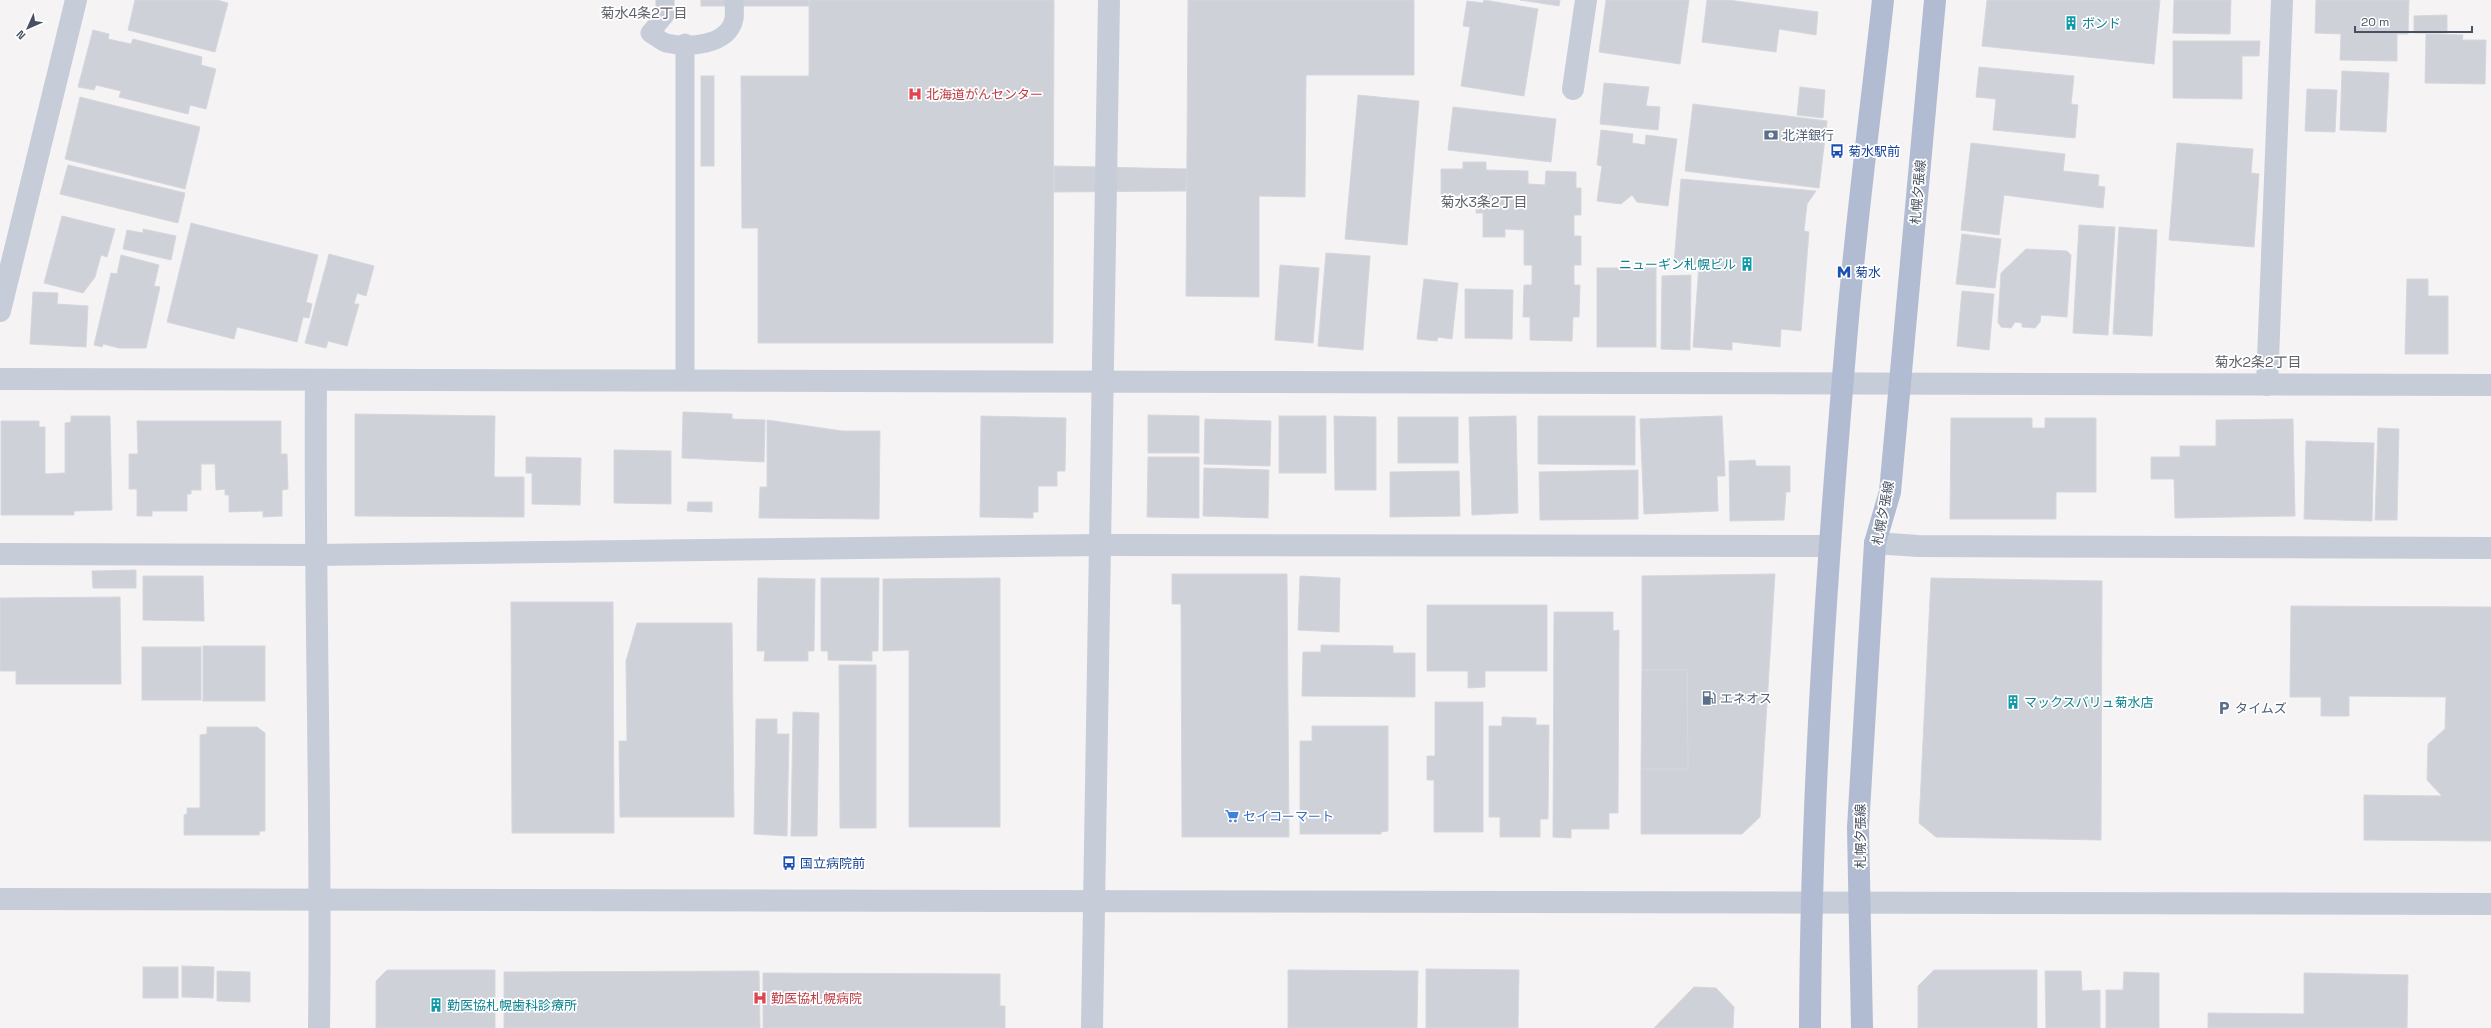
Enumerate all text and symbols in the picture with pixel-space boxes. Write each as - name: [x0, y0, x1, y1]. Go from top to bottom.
- district label: 菊水4条2丁目: [600, 4, 688, 22]
- north arrow: [8, 8, 48, 48]
- scale bar: [2355, 8, 2472, 34]
- text: 20 m: [2361, 14, 2389, 30]
- building icon: ボンド: [2063, 15, 2079, 31]
- place label: ボンド: [2082, 15, 2121, 32]
- text: N: [13, 28, 28, 43]
- hospital icon: 北海道がんセンター: [907, 86, 923, 102]
- place label: 北海道がんセンター: [926, 86, 1043, 103]
- bank icon: 北洋銀行: [1763, 127, 1779, 143]
- place label: 北洋銀行: [1782, 127, 1834, 144]
- bus stop icon: 菊水駅前: [1829, 143, 1845, 159]
- place label: 菊水駅前: [1848, 143, 1900, 160]
- street label: 札幌夕張線: [1907, 159, 1929, 225]
- district label: 菊水3条2丁目: [1441, 193, 1527, 211]
- place label: ニューギン札幌ビル: [1619, 256, 1736, 273]
- building icon: ニューギン札幌ビル: [1739, 256, 1755, 272]
- metro station icon: 菊水: [1836, 264, 1852, 280]
- place label: 菊水: [1855, 264, 1881, 281]
- district label: 菊水2条2丁目: [2215, 353, 2301, 371]
- street label: 札幌夕張線: [1868, 479, 1898, 547]
- fuel station icon: エネオス: [1701, 690, 1717, 706]
- place label: エネオス: [1720, 690, 1772, 707]
- building icon: マックスバリュ菊水店: [2005, 694, 2021, 710]
- place label: マックスバリュ菊水店: [2024, 694, 2154, 711]
- parking icon: タイムズ: [2216, 700, 2232, 716]
- place label: タイムズ: [2235, 700, 2287, 717]
- street label: 札幌夕張線: [1852, 803, 1869, 869]
- supermarket icon: セイコーマート: [1224, 808, 1240, 824]
- place label: セイコーマート: [1243, 808, 1334, 825]
- bus stop icon: 国立病院前: [781, 855, 797, 871]
- place label: 国立病院前: [800, 855, 865, 872]
- hospital icon: 勤医協札幌病院: [752, 990, 768, 1006]
- place label: 勤医協札幌病院: [771, 990, 862, 1007]
- building icon: 勤医協札幌歯科診療所: [428, 997, 444, 1013]
- place label: 勤医協札幌歯科診療所: [447, 997, 577, 1014]

